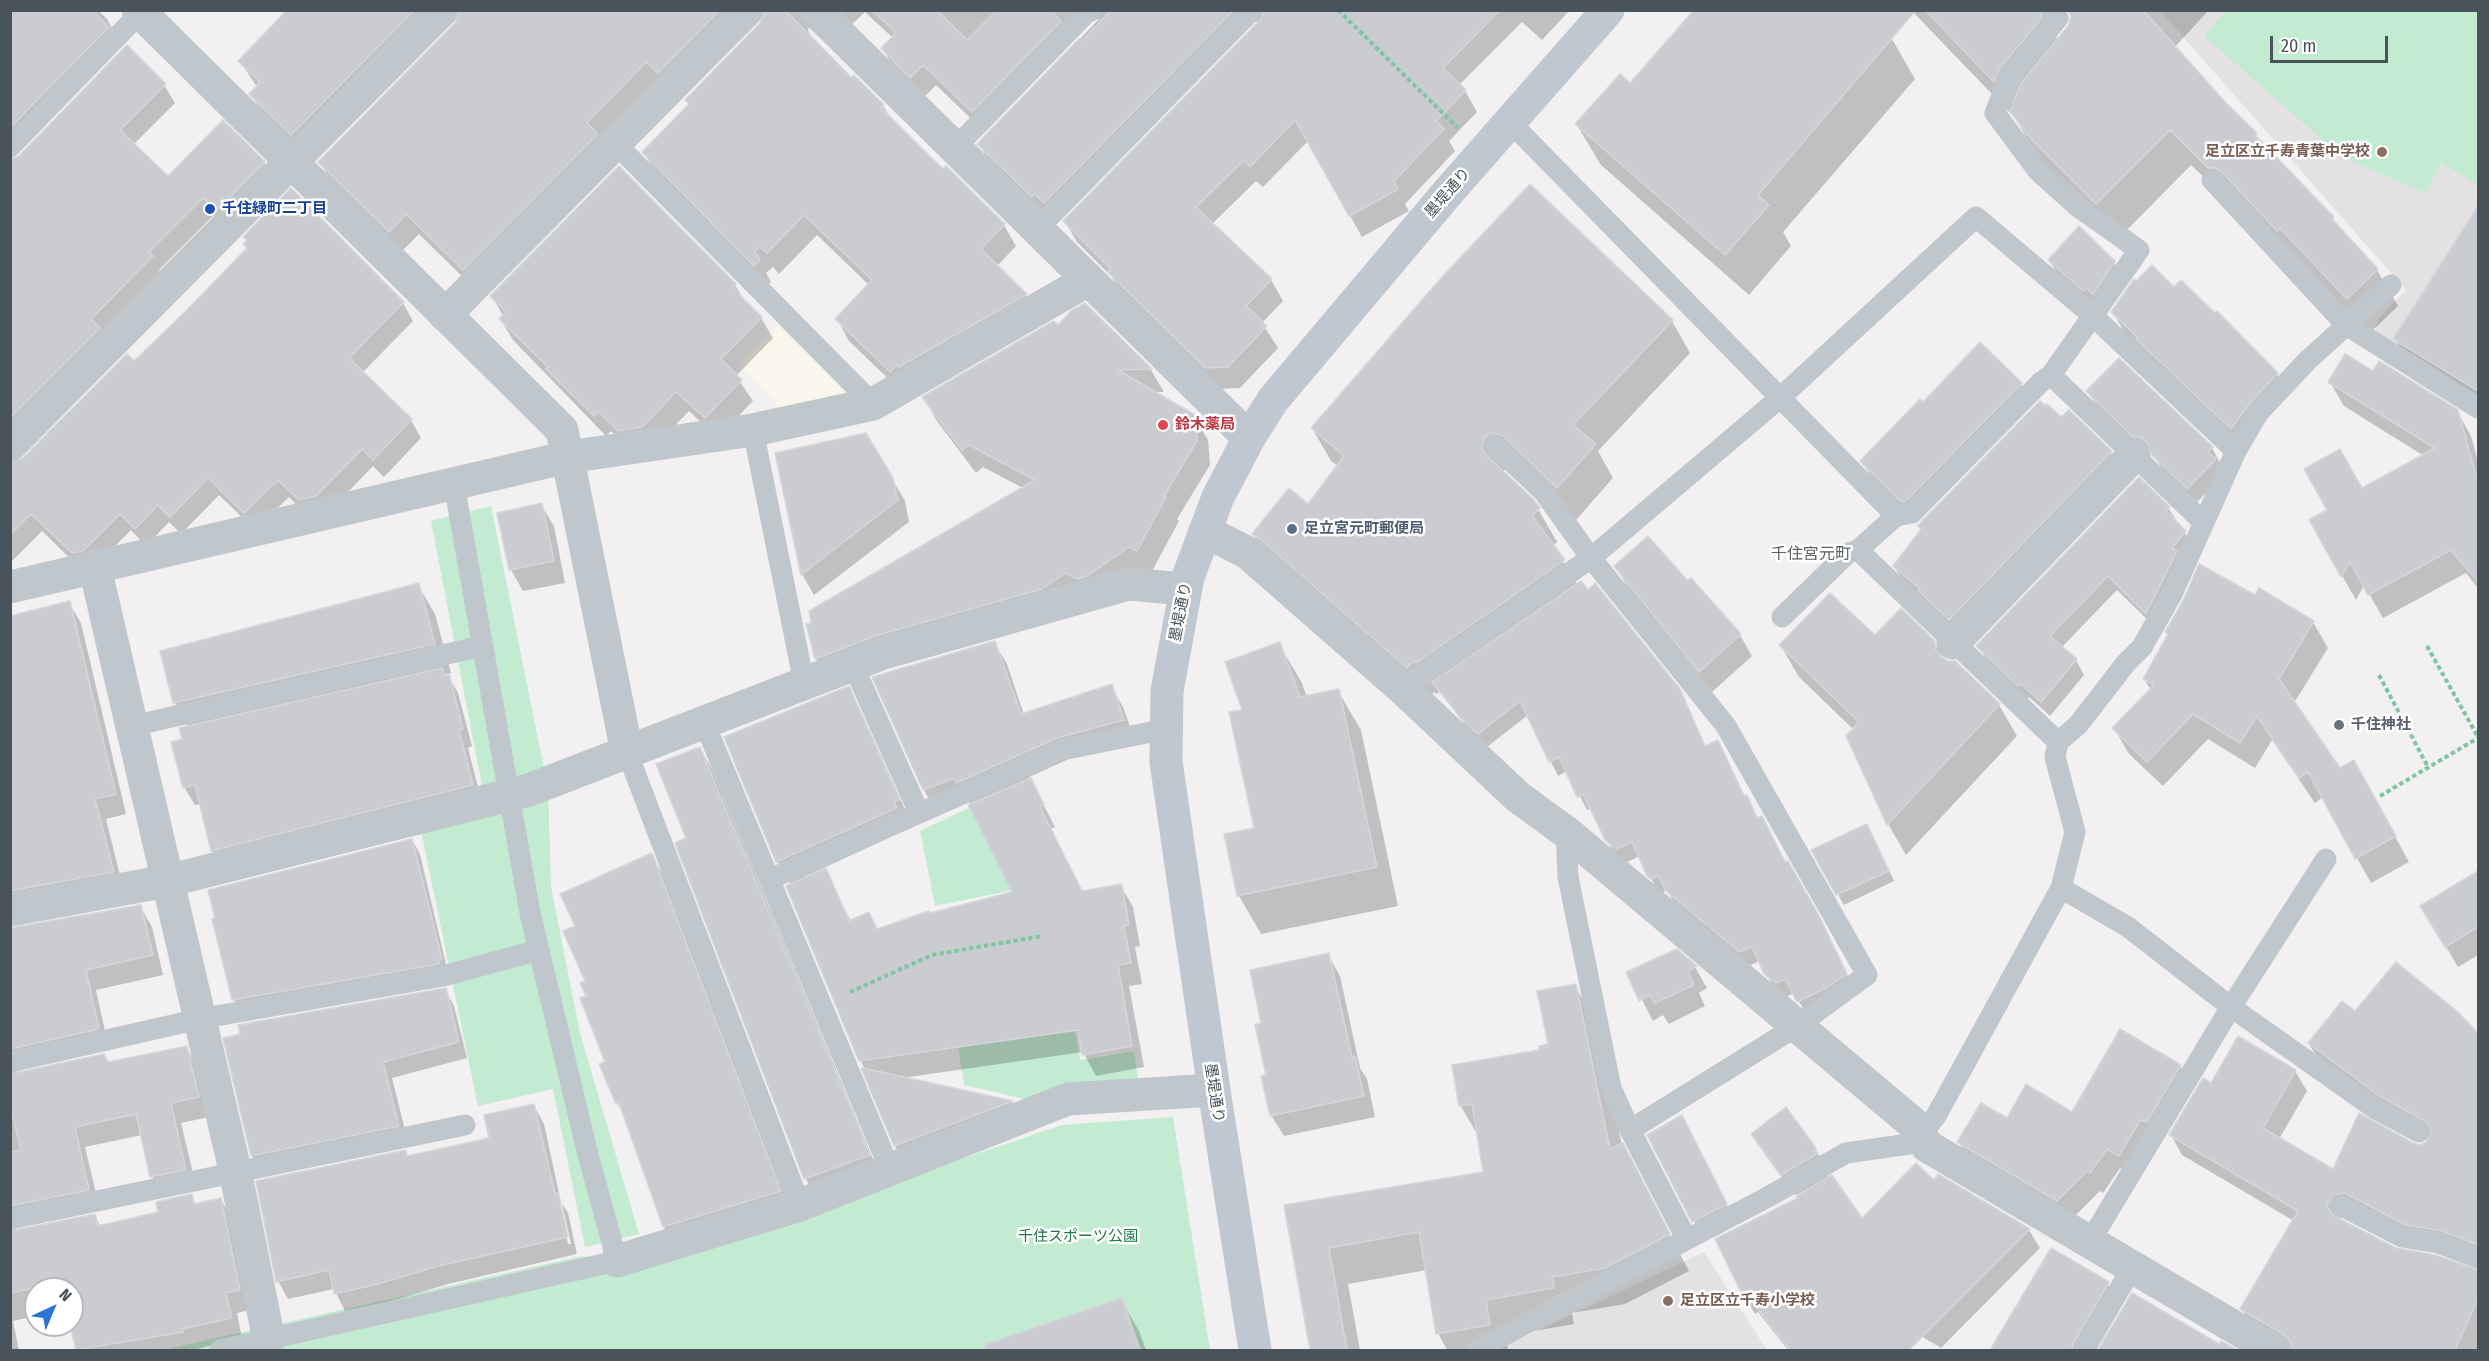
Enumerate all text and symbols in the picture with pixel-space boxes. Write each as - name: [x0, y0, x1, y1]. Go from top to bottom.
- scale bar: [2273, 24, 2392, 62]
- text: 20 m: [2281, 35, 2316, 57]
- place label: 足立区立千寿青葉中学校: [2205, 143, 2370, 161]
- marker: 足立区立千寿青葉中学校: [2375, 145, 2389, 159]
- street label: 墨堤通り: [1422, 164, 1474, 222]
- place label: 千住緑町二丁目: [222, 200, 327, 218]
- marker: 千住緑町二丁目: [203, 202, 217, 216]
- place label: 鈴木薬局: [1175, 416, 1235, 434]
- marker: 鈴木薬局: [1156, 418, 1170, 432]
- place label: 足立宮元町郵便局: [1304, 520, 1424, 538]
- marker: 足立宮元町郵便局: [1285, 522, 1299, 536]
- district label: 千住宮元町: [1771, 545, 1851, 565]
- street label: 墨堤通り: [1166, 581, 1196, 643]
- place label: 千住神社: [2351, 716, 2411, 734]
- marker: 千住神社: [2332, 718, 2346, 732]
- street label: 墨堤通り: [1200, 1062, 1228, 1124]
- park label: 千住スポーツ公園: [1018, 1228, 1138, 1246]
- north arrow: [24, 1277, 84, 1337]
- text: N: [55, 1285, 76, 1305]
- place label: 足立区立千寿小学校: [1680, 1292, 1815, 1310]
- marker: 足立区立千寿小学校: [1661, 1294, 1675, 1308]

